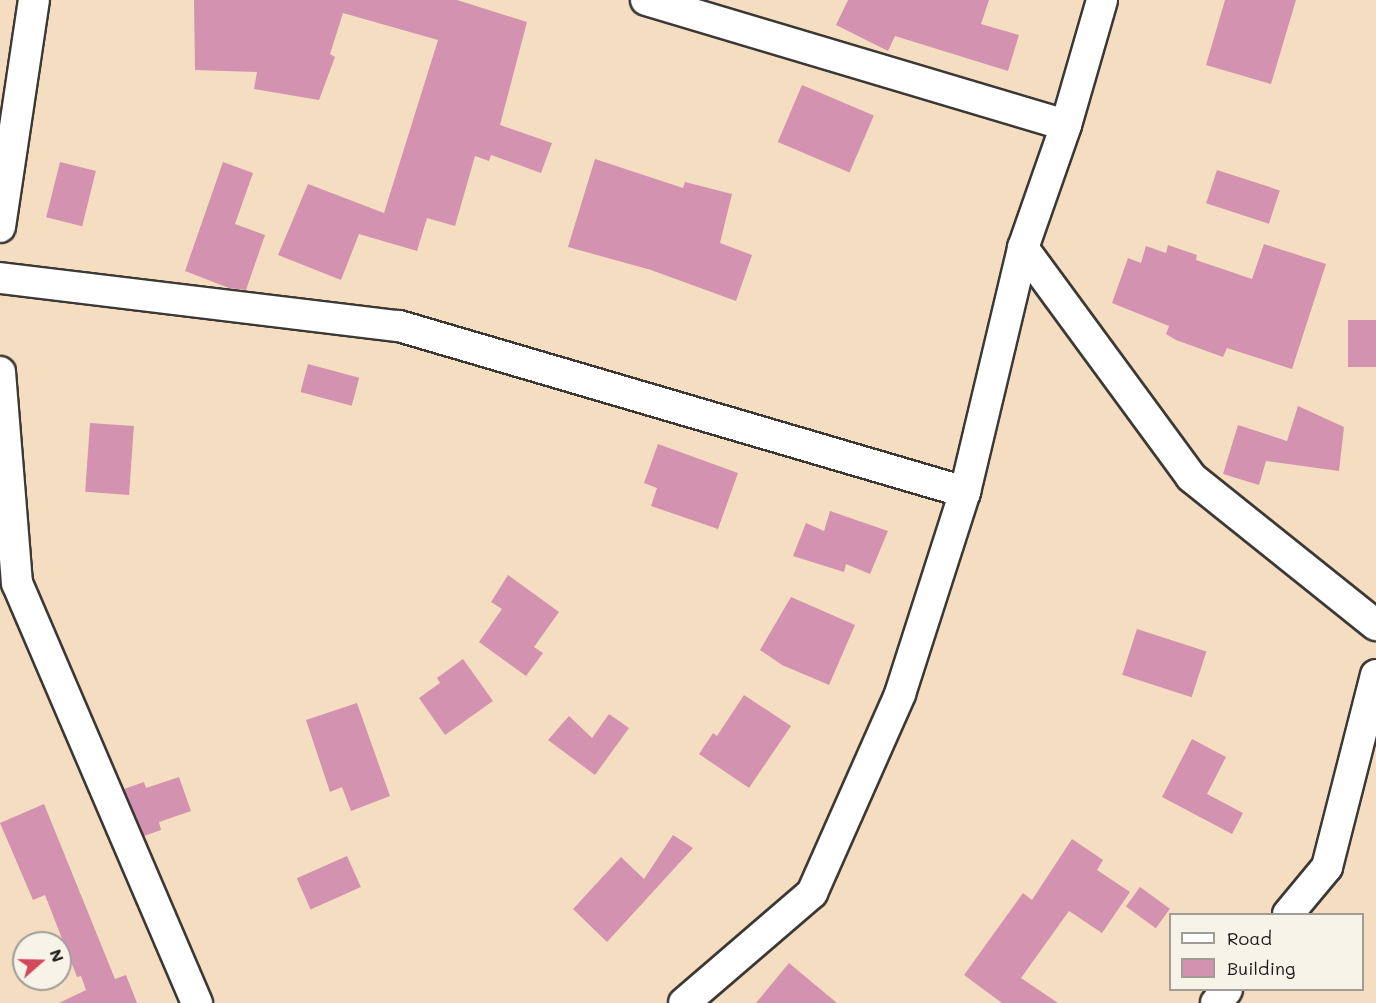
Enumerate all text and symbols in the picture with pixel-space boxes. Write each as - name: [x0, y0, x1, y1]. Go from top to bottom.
- legend: [1169, 913, 1364, 991]
- text: Road: [1227, 926, 1272, 950]
- north arrow: [12, 931, 72, 991]
- text: N: [46, 946, 69, 965]
- text: Building: [1227, 956, 1295, 980]

